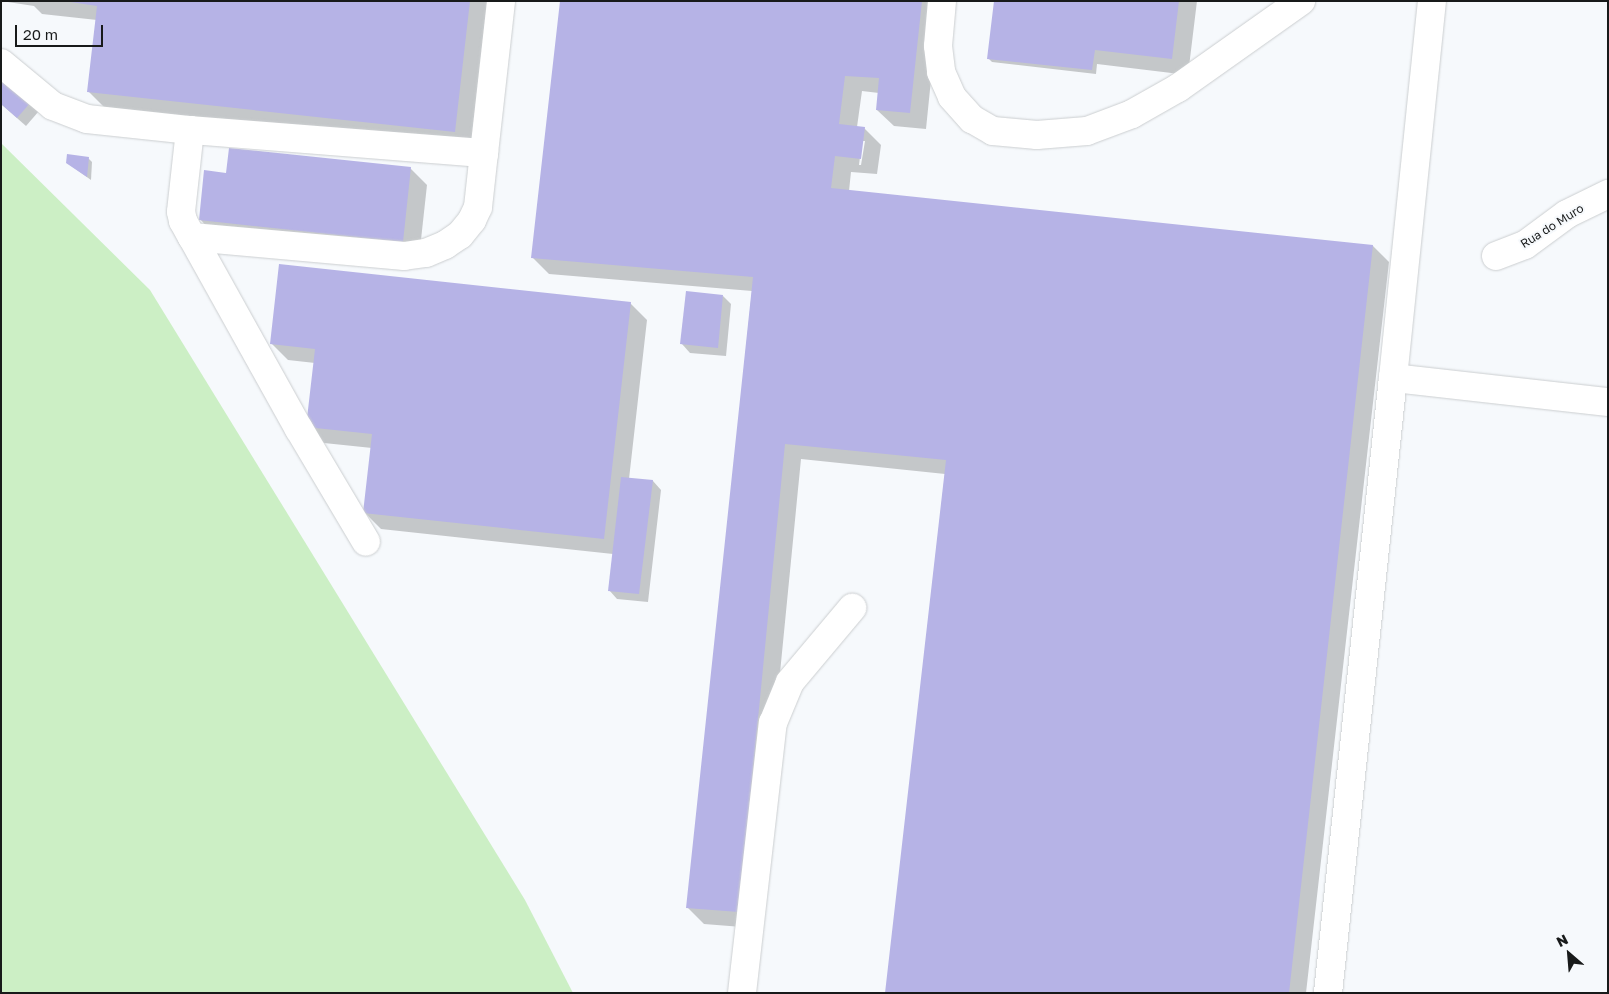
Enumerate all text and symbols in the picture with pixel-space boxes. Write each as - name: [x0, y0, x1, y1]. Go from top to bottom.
- scale bar: [18, 15, 105, 47]
- text: 20 m: [23, 25, 58, 43]
- street label: Rua do Muro: [1518, 201, 1586, 251]
- north arrow: [1544, 929, 1594, 979]
- text: N: [1553, 930, 1571, 950]

